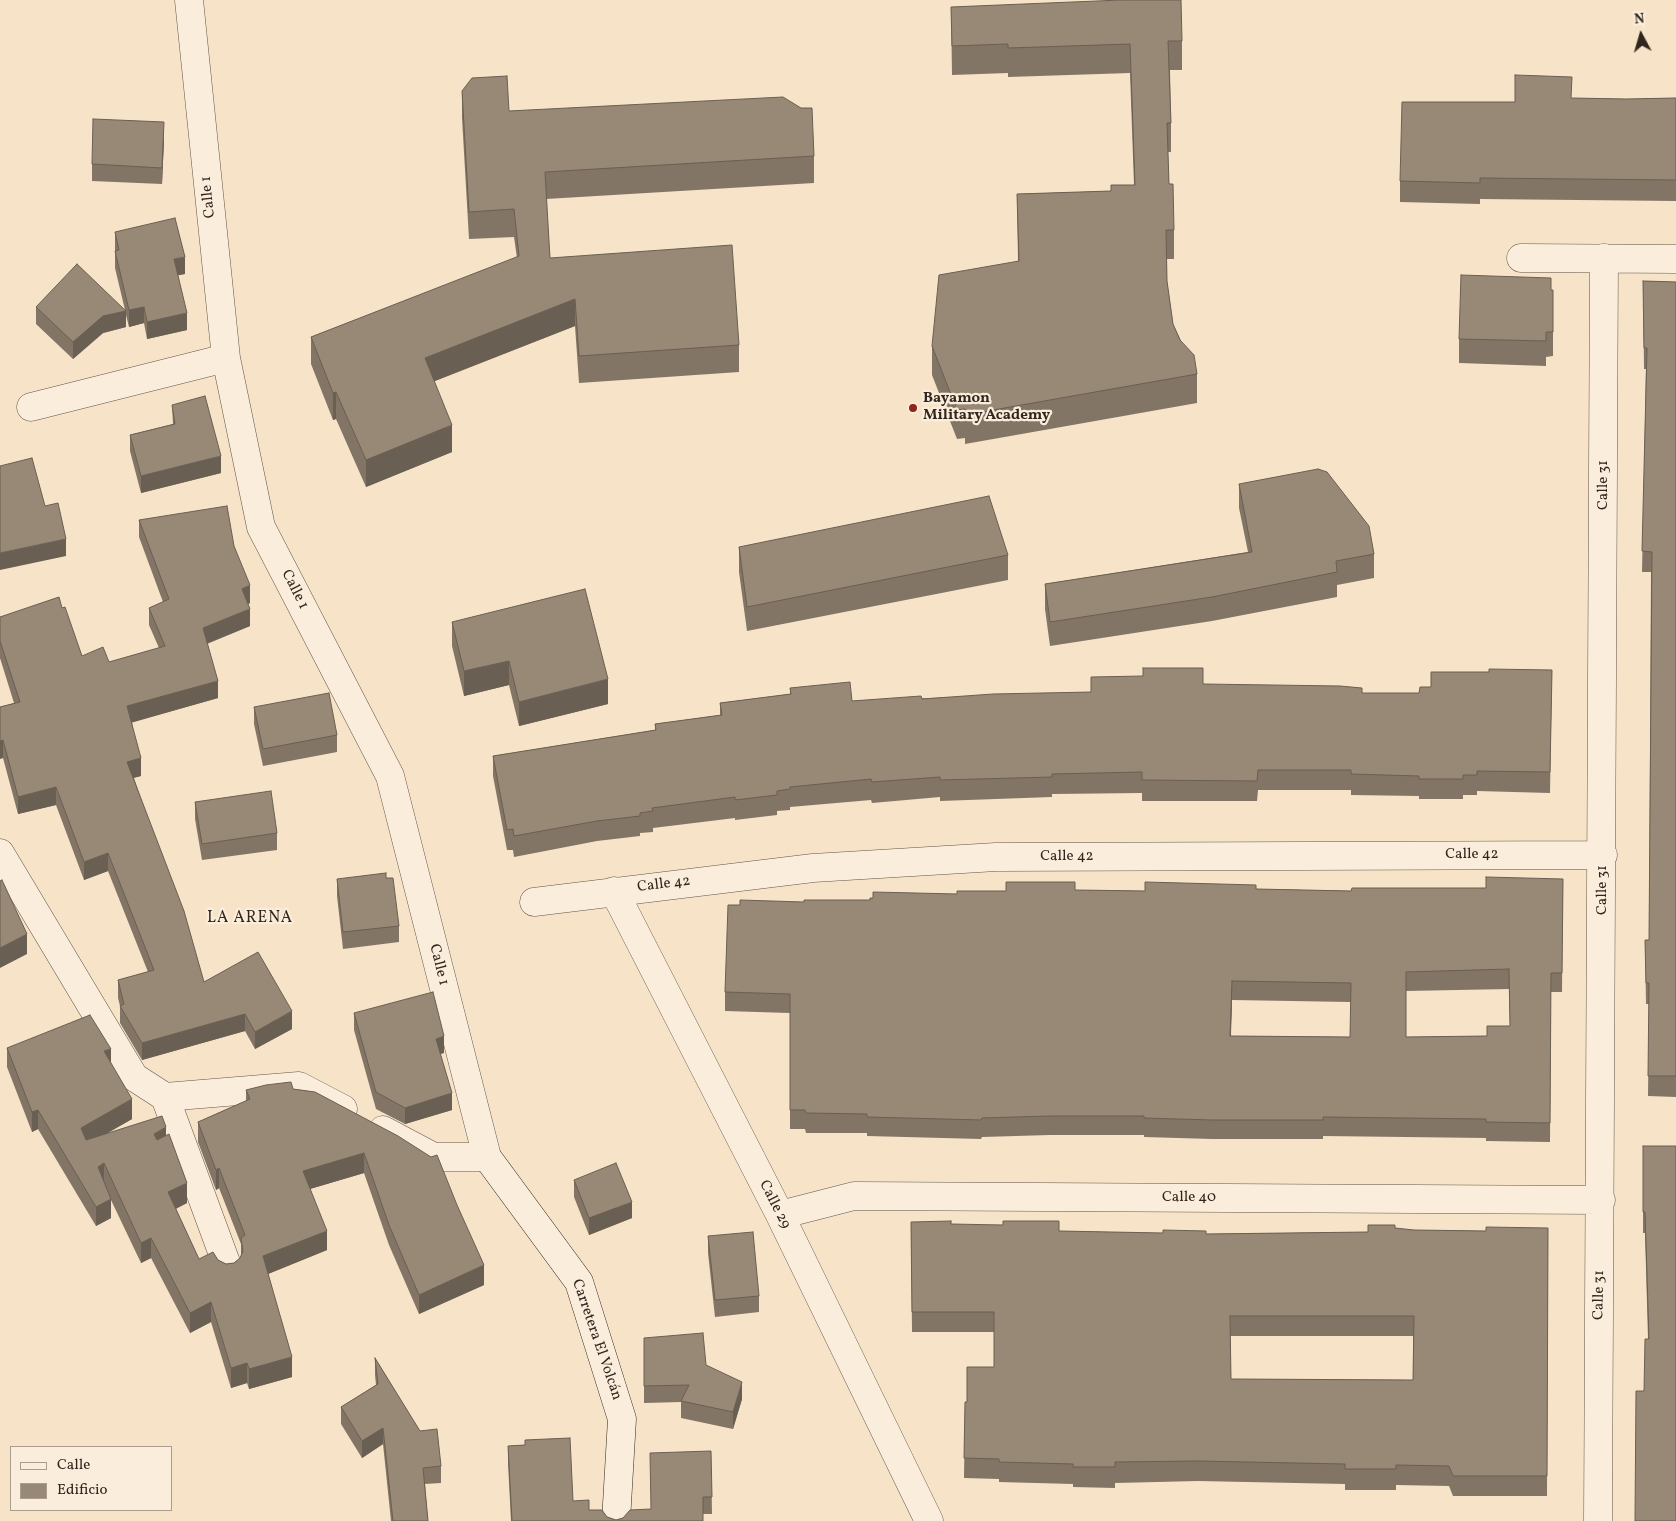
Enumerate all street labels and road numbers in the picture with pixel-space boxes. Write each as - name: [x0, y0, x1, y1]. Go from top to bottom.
- street label: Calle 1: [198, 175, 220, 219]
- street label: Calle 31: [1595, 460, 1613, 510]
- street label: Calle 1: [276, 567, 312, 613]
- street label: Calle 42: [1445, 846, 1499, 864]
- street label: Calle 42: [1040, 848, 1094, 866]
- street label: Calle 31: [1594, 865, 1612, 915]
- street label: Calle 42: [636, 873, 692, 897]
- street label: Calle 1: [424, 942, 452, 988]
- street label: Calle 29: [754, 1178, 794, 1232]
- street label: Calle 40: [1162, 1189, 1216, 1207]
- street label: Calle 31: [1591, 1270, 1609, 1320]
- street label: Carretera El Volcán: [567, 1277, 625, 1403]

